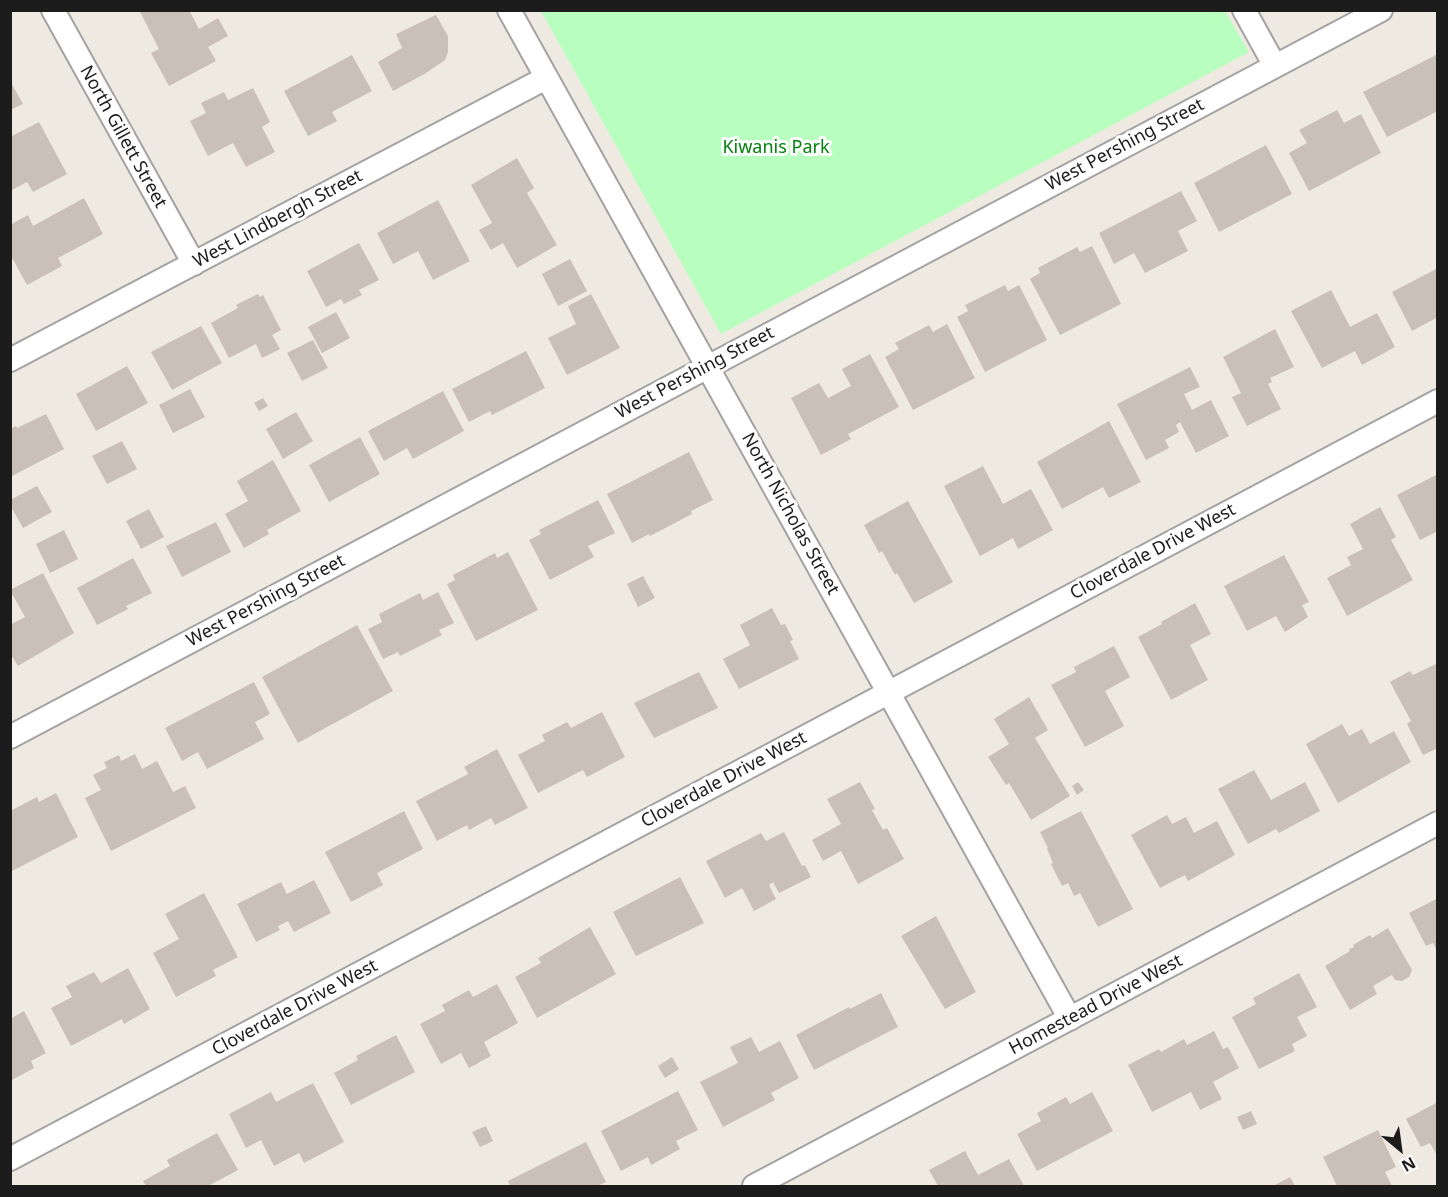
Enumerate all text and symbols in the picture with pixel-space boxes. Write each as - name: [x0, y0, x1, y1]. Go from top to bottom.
- street label: North Gillett Street: [75, 62, 171, 212]
- street label: West Pershing Street: [1042, 94, 1208, 196]
- park label: Kiwanis Park: [722, 137, 830, 159]
- street label: West Lindbergh Street: [190, 165, 366, 273]
- street label: West Pershing Street: [612, 322, 778, 424]
- street label: North Nicholas Street: [737, 429, 843, 599]
- street label: Cloverdale Drive West: [1067, 499, 1239, 605]
- street label: West Pershing Street: [183, 550, 349, 652]
- street label: Cloverdale Drive West: [638, 727, 810, 833]
- street label: Homestead Drive West: [1006, 950, 1186, 1060]
- street label: Cloverdale Drive West: [209, 955, 381, 1061]
- north arrow: [1370, 1119, 1430, 1179]
- text: N: [1398, 1152, 1420, 1178]

